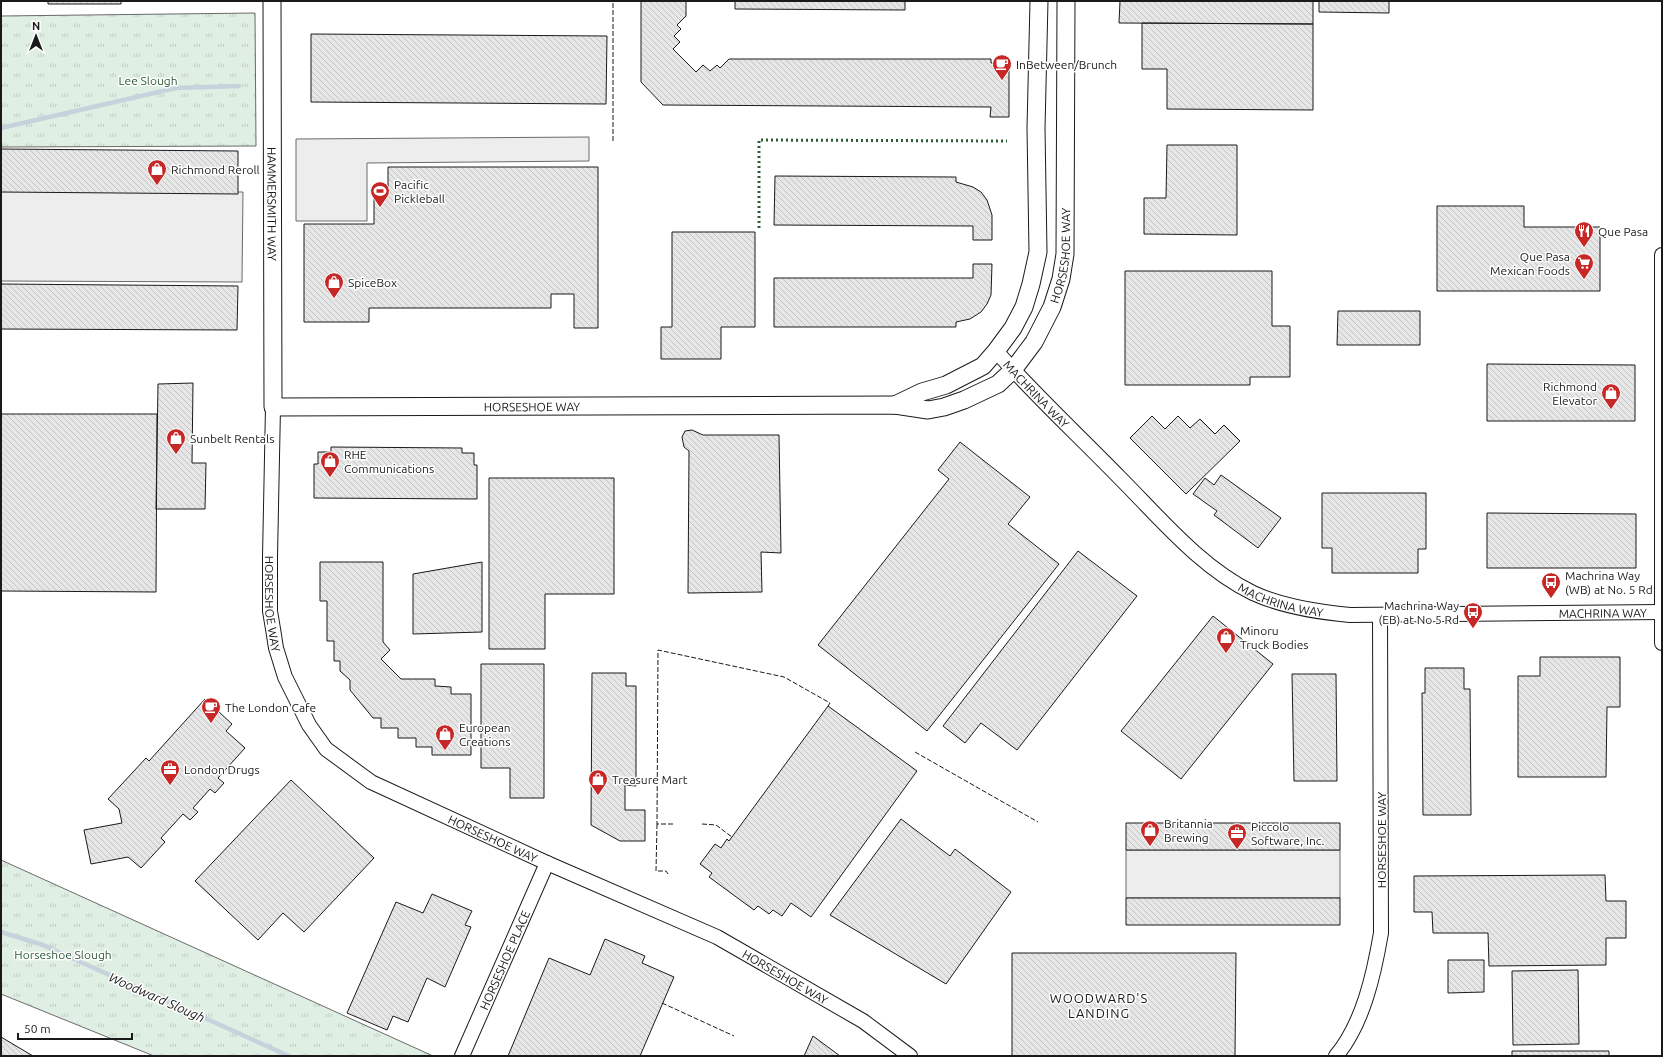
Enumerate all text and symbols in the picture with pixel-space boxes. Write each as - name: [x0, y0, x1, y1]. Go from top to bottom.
- north arrow: [16, 16, 56, 56]
- text: N: [32, 20, 40, 32]
- cafe icon: InBetween/Brunch: [991, 53, 1013, 81]
- place label: InBetween/Brunch: [1016, 58, 1117, 71]
- park label: Lee Slough: [118, 74, 178, 87]
- street label: HAMMERSMITH WAY: [266, 147, 279, 261]
- shop icon: Richmond Reroll: [146, 158, 168, 186]
- place label: Richmond Reroll: [171, 163, 260, 176]
- place label: Pacific Pickleball: [394, 178, 445, 205]
- sports icon: Pacific Pickleball: [369, 180, 391, 208]
- street label: HORSESHOE WAY: [1047, 208, 1072, 305]
- restaurant icon: Que Pasa: [1573, 220, 1595, 248]
- place label: Que Pasa: [1598, 225, 1648, 238]
- place label: Que Pasa Mexican Foods: [1490, 250, 1570, 277]
- supermarket icon: Que Pasa Mexican Foods: [1573, 252, 1595, 280]
- shop icon: SpiceBox: [323, 271, 345, 299]
- place label: SpiceBox: [348, 276, 397, 289]
- street label: MACHRINA WAY: [1001, 358, 1072, 430]
- place label: Richmond Elevator: [1543, 380, 1597, 407]
- shop icon: Richmond Elevator: [1600, 382, 1622, 410]
- street label: HORSESHOE WAY: [484, 400, 580, 413]
- shop icon: Sunbelt Rentals: [165, 427, 187, 455]
- place label: Sunbelt Rentals: [190, 432, 274, 445]
- place label: RHE Communications: [344, 448, 434, 475]
- shop icon: RHE Communications: [319, 450, 341, 478]
- street label: HORSESHOE WAY: [263, 556, 283, 654]
- place label: Machrina Way (WB) at No. 5 Rd: [1565, 569, 1653, 597]
- bus stop icon: Machrina Way (WB) at No. 5 Rd: [1540, 571, 1562, 599]
- street label: MACHRINA WAY: [1236, 580, 1324, 618]
- place label: Machrina Way (EB) at No 5 Rd: [1379, 599, 1459, 627]
- bus stop icon: Machrina Way (EB) at No 5 Rd: [1462, 601, 1484, 629]
- street label: MACHRINA WAY: [1559, 606, 1647, 619]
- place label: Minoru Truck Bodies: [1240, 624, 1308, 651]
- shop icon: Minoru Truck Bodies: [1215, 626, 1237, 654]
- cafe icon: The London Cafe: [200, 696, 222, 724]
- place label: The London Cafe: [225, 701, 316, 714]
- place label: European Creations: [459, 721, 511, 748]
- shop icon: European Creations: [434, 723, 456, 751]
- office icon: London Drugs: [159, 758, 181, 786]
- place label: London Drugs: [184, 763, 260, 776]
- shop icon: Treasure Mart: [587, 768, 609, 796]
- place label: Treasure Mart: [612, 773, 688, 786]
- street label: HORSESHOE WAY: [1375, 792, 1388, 888]
- street label: HORSESHOE WAY: [446, 812, 540, 864]
- place label: Britannia Brewing: [1164, 817, 1213, 844]
- shop icon: Britannia Brewing: [1139, 819, 1161, 847]
- place label: Piccolo Software, Inc.: [1251, 820, 1325, 847]
- office icon: Piccolo Software, Inc.: [1226, 822, 1248, 850]
- street label: HORSESHOE PLACE: [477, 908, 532, 1012]
- street label: HORSESHOE WAY: [740, 947, 831, 1006]
- park label: Horseshoe Slough: [14, 948, 112, 961]
- water label: Woodward Slough: [107, 970, 207, 1024]
- district label: WOODWARD'S LANDING: [1050, 991, 1148, 1020]
- scale bar: [18, 1015, 132, 1041]
- text: 50 m: [24, 1022, 51, 1035]

